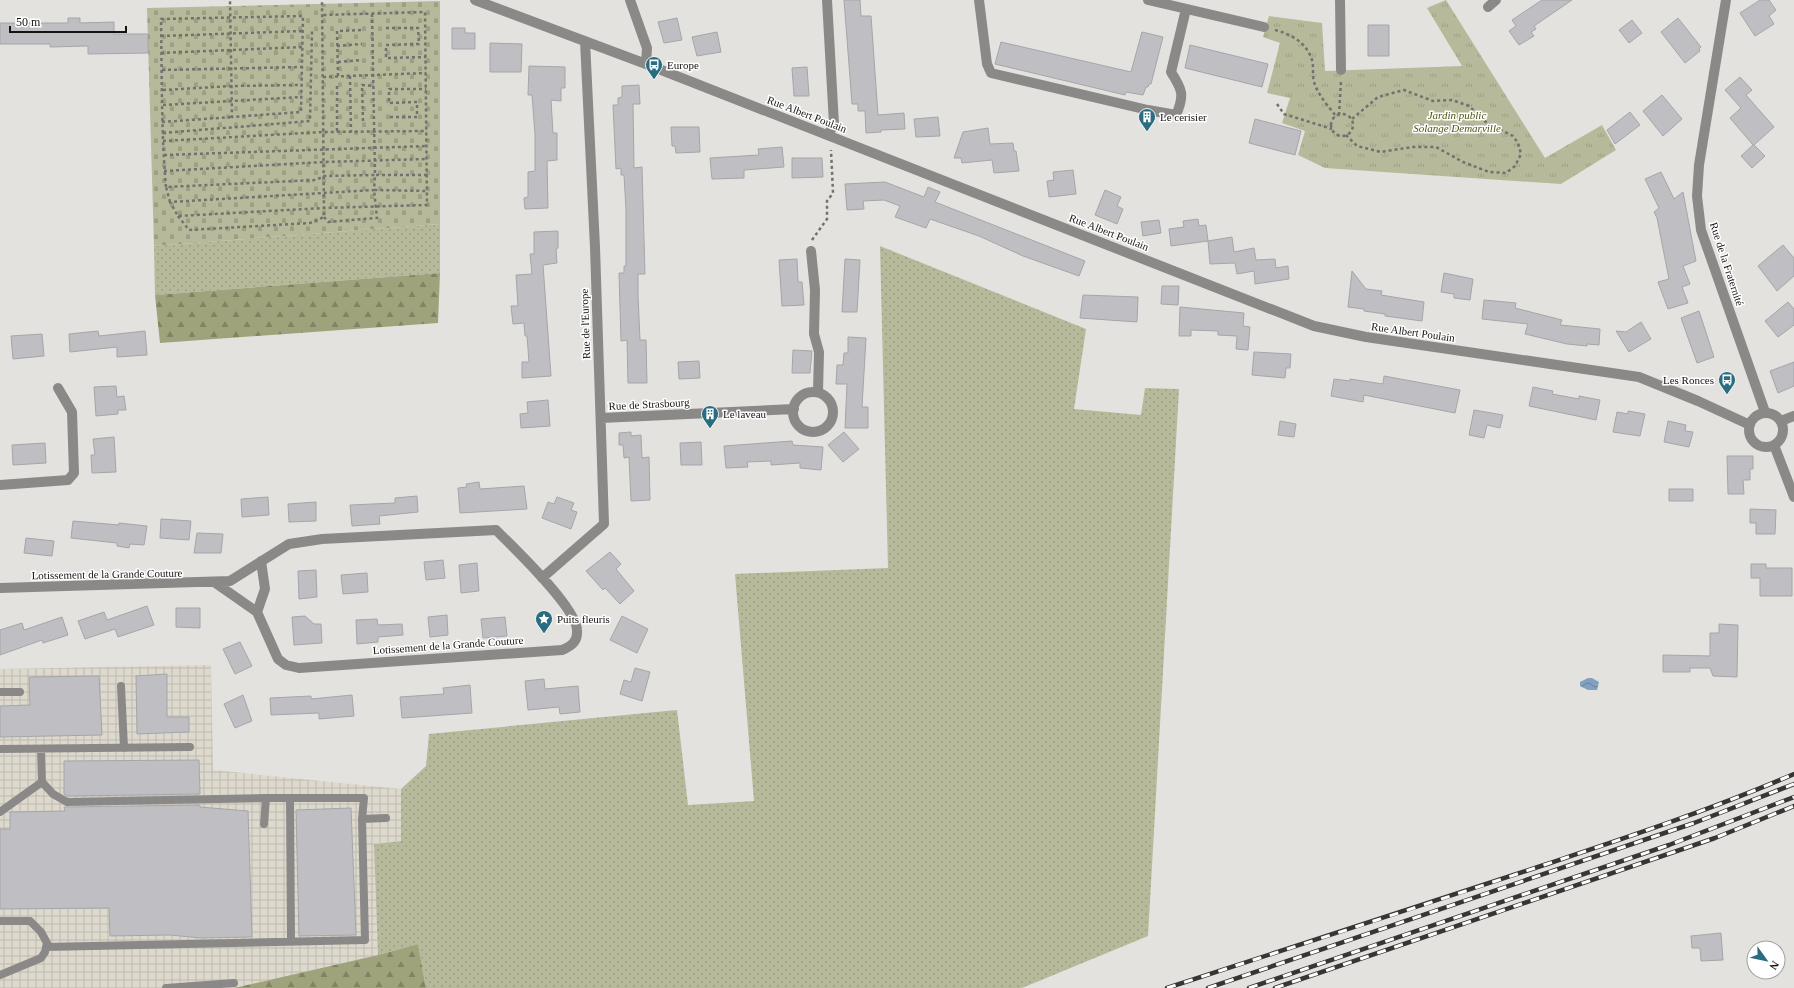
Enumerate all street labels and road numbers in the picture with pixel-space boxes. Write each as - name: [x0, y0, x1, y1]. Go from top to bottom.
- street label: Rue Albert Poulain: [765, 93, 849, 135]
- street label: Rue Albert Poulain: [1067, 211, 1151, 253]
- street label: Rue de la Fraternité: [1708, 221, 1746, 307]
- street label: Rue de l'Europe: [578, 288, 592, 359]
- street label: Rue Albert Poulain: [1370, 320, 1456, 344]
- street label: Rue de Strasbourg: [608, 396, 690, 412]
- street label: Lotissement de la Grande Couture: [31, 567, 183, 581]
- street label: Lotissement de la Grande Couture: [372, 634, 524, 656]

